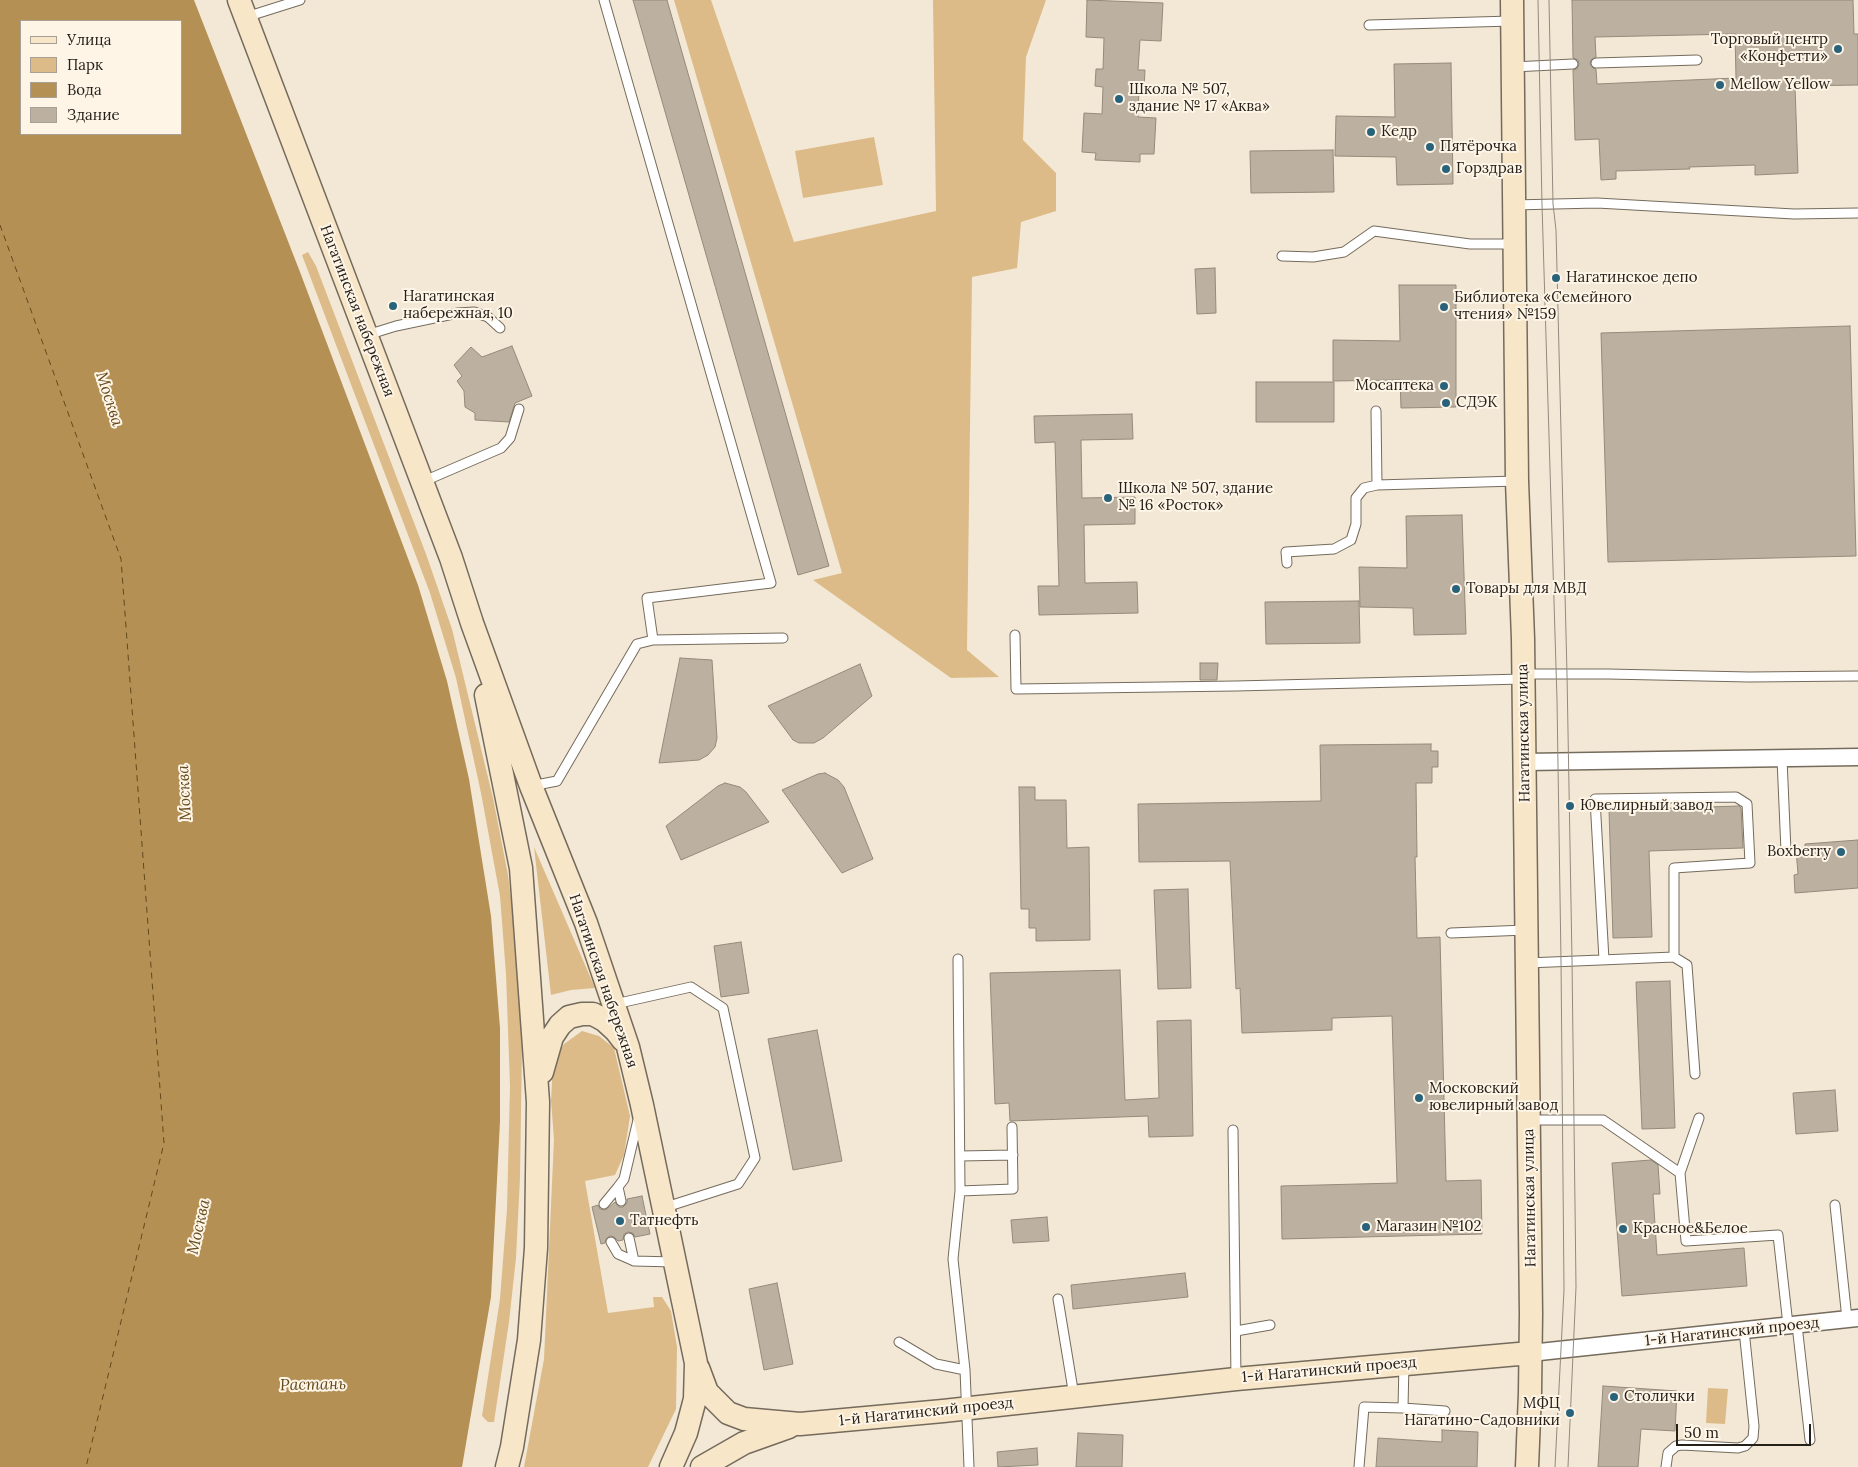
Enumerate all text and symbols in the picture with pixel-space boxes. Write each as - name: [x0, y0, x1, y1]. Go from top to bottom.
- legend: [20, 20, 182, 135]
- text: Улица: [67, 30, 111, 49]
- place label: Торговый центр «Конфетти»: [1711, 31, 1828, 66]
- marker: Торговый центр «Конфетти»: [1832, 43, 1844, 55]
- text: Парк: [67, 55, 103, 74]
- place label: Mellow Yellow: [1730, 76, 1830, 94]
- marker: Mellow Yellow: [1714, 79, 1726, 91]
- text: Вода: [67, 80, 102, 99]
- place label: Школа № 507, здание № 17 «Аква»: [1129, 81, 1270, 116]
- marker: Школа № 507, здание № 17 «Аква»: [1113, 93, 1125, 105]
- text: Здание: [67, 105, 120, 124]
- place label: Кедр: [1381, 123, 1417, 141]
- marker: Кедр: [1365, 126, 1377, 138]
- place label: Пятёрочка: [1440, 138, 1517, 156]
- marker: Пятёрочка: [1424, 141, 1436, 153]
- place label: Горздрав: [1456, 160, 1522, 178]
- marker: Горздрав: [1440, 163, 1452, 175]
- street label: Нагатинская набережная: [316, 222, 398, 400]
- place label: Нагатинское депо: [1566, 269, 1698, 287]
- marker: Нагатинское депо: [1550, 272, 1562, 284]
- place label: Нагатинская набережная, 10: [403, 288, 513, 323]
- place label: Библиотека «Семейного чтения» №159: [1454, 289, 1632, 324]
- marker: Нагатинская набережная, 10: [387, 300, 399, 312]
- marker: Библиотека «Семейного чтения» №159: [1438, 301, 1450, 313]
- water label: Москва: [91, 369, 127, 429]
- place label: Мосаптека: [1355, 377, 1434, 395]
- marker: Мосаптека: [1438, 380, 1450, 392]
- place label: СДЭК: [1456, 394, 1497, 412]
- marker: СДЭК: [1440, 397, 1452, 409]
- place label: Школа № 507, здание № 16 «Росток»: [1118, 480, 1273, 515]
- marker: Школа № 507, здание № 16 «Росток»: [1102, 492, 1114, 504]
- place label: Товары для МВД: [1466, 580, 1587, 598]
- marker: Товары для МВД: [1450, 583, 1462, 595]
- street label: Нагатинская улица: [1514, 663, 1534, 803]
- water label: Москва: [174, 765, 196, 821]
- place label: Ювелирный завод: [1580, 797, 1713, 815]
- marker: Ювелирный завод: [1564, 800, 1576, 812]
- place label: Boxberry: [1767, 843, 1831, 861]
- marker: Boxberry: [1835, 846, 1847, 858]
- street label: Нагатинская набережная: [565, 892, 641, 1070]
- place label: Московский ювелирный завод: [1429, 1080, 1558, 1115]
- marker: Московский ювелирный завод: [1413, 1092, 1425, 1104]
- street label: Нагатинская улица: [1520, 1128, 1540, 1268]
- water label: Москва: [183, 1198, 215, 1256]
- place label: Татнефть: [630, 1212, 699, 1230]
- marker: Татнефть: [614, 1215, 626, 1227]
- place label: Магазин №102: [1376, 1218, 1481, 1236]
- place label: Красное&Белое: [1633, 1220, 1748, 1238]
- marker: Магазин №102: [1360, 1221, 1372, 1233]
- marker: Красное&Белое: [1617, 1223, 1629, 1235]
- street label: 1-й Нагатинский проезд: [1644, 1314, 1820, 1350]
- street label: 1-й Нагатинский проезд: [1241, 1353, 1417, 1387]
- water label: Растань: [280, 1375, 346, 1395]
- place label: Столички: [1624, 1388, 1695, 1406]
- marker: Столички: [1608, 1391, 1620, 1403]
- street label: 1-й Нагатинский проезд: [838, 1394, 1014, 1430]
- place label: МФЦ Нагатино-Садовники: [1404, 1395, 1560, 1430]
- marker: МФЦ Нагатино-Садовники: [1564, 1407, 1576, 1419]
- scale bar: [1678, 1414, 1813, 1446]
- text: 50 m: [1684, 1423, 1719, 1442]

